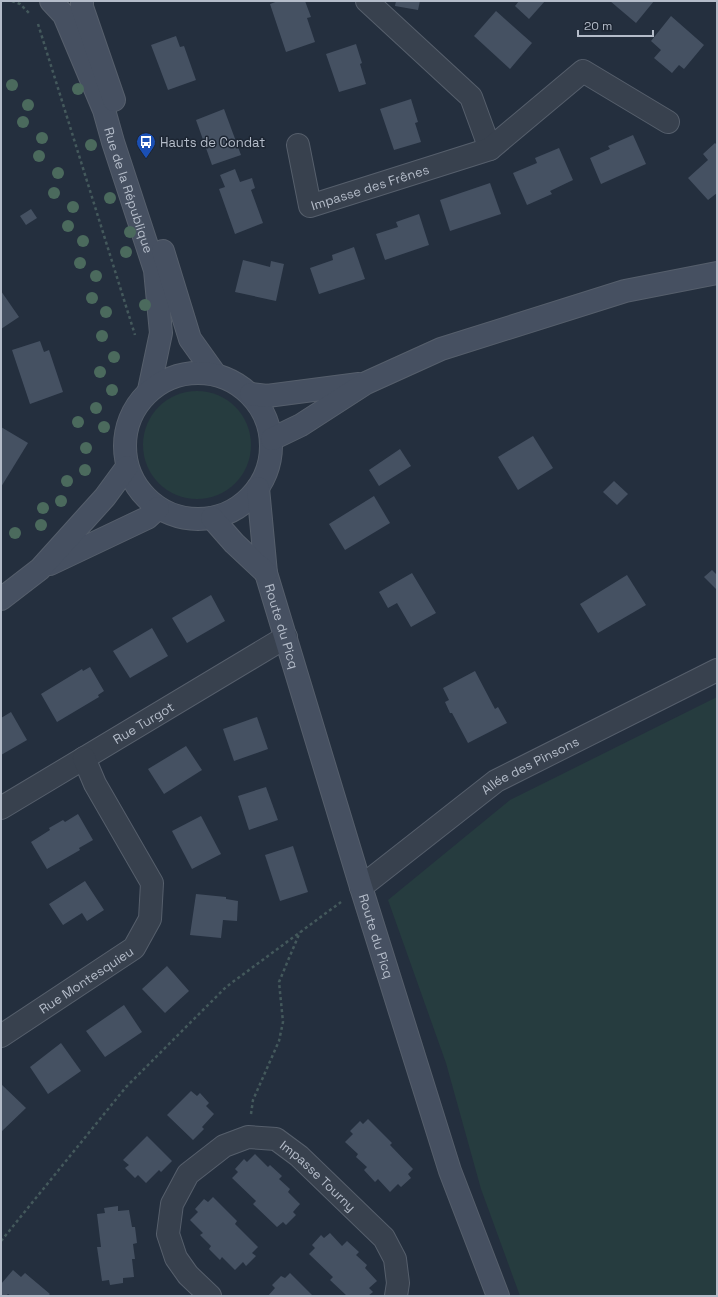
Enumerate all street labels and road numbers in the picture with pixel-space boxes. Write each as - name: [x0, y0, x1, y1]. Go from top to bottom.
- street label: Rue de la République: [101, 125, 157, 255]
- street label: Impasse des Frênes: [309, 160, 431, 214]
- street label: Route du Picq: [261, 582, 303, 671]
- street label: Rue Turgot: [110, 698, 177, 747]
- street label: Allée des Pinsons: [478, 732, 582, 798]
- street label: Route du Picq: [355, 892, 398, 981]
- street label: Rue Montesquieu: [36, 942, 137, 1017]
- street label: Impasse Tourny: [277, 1136, 360, 1215]

